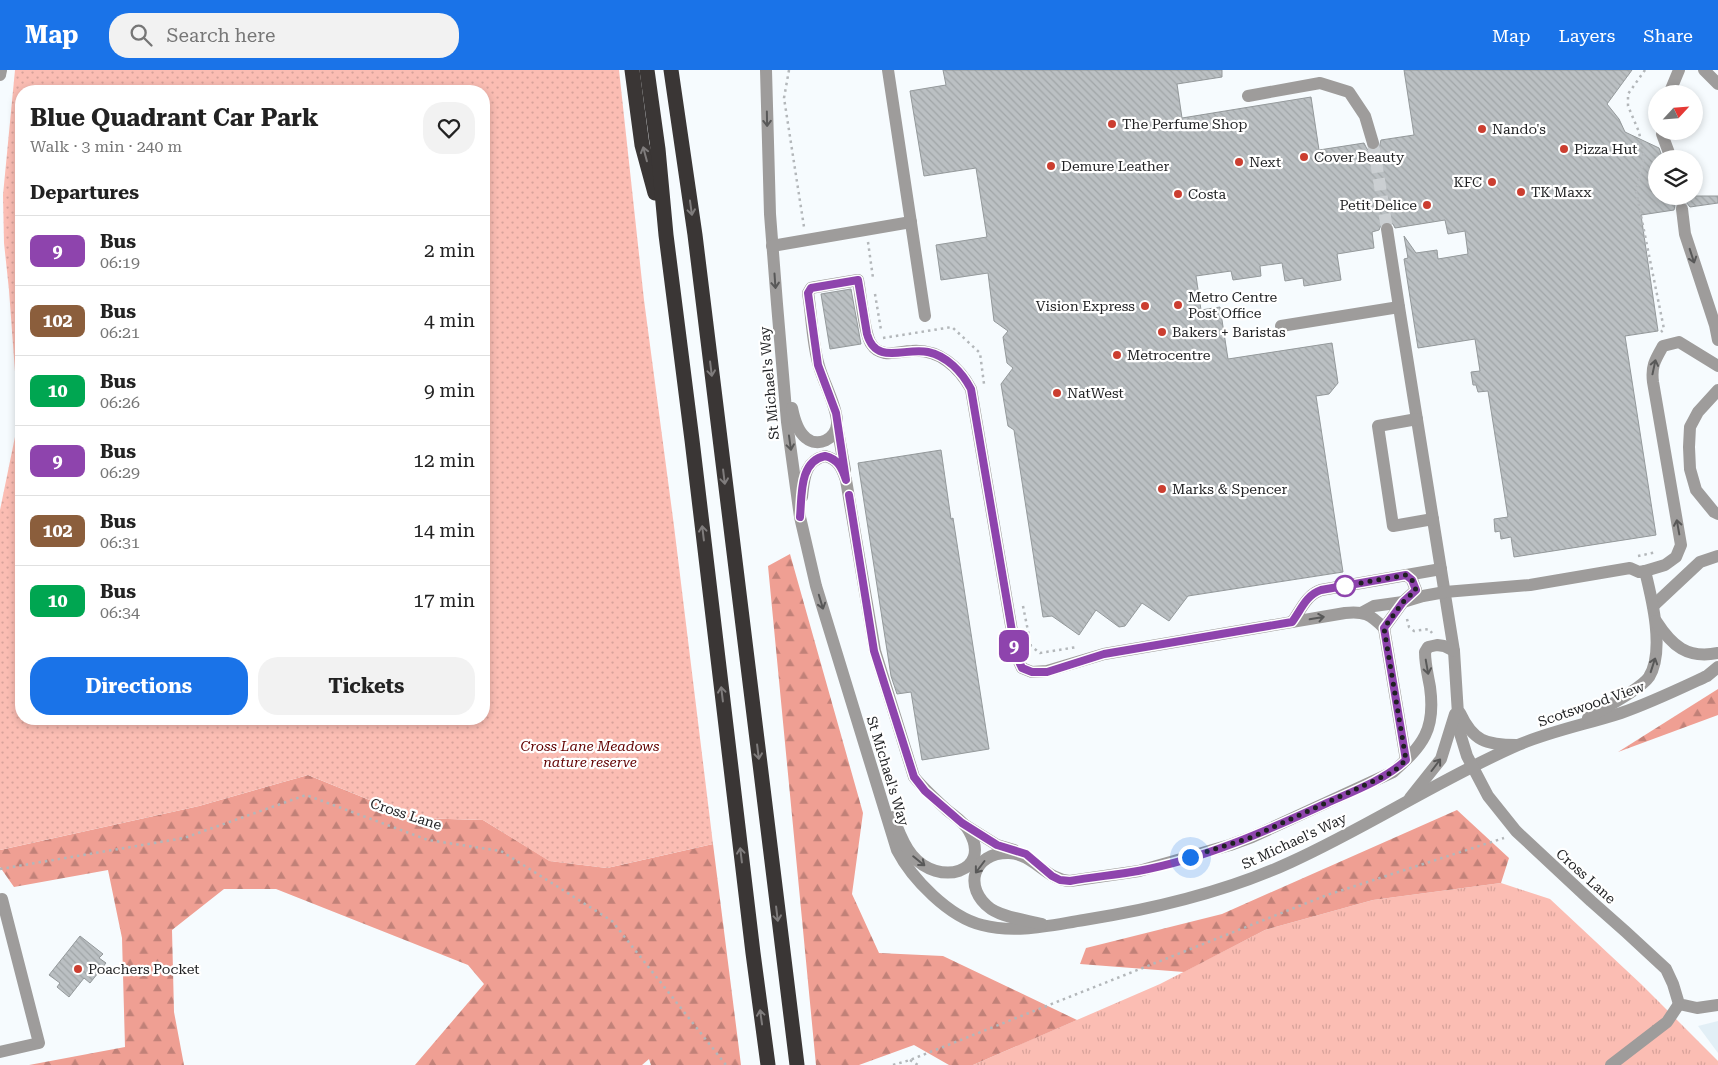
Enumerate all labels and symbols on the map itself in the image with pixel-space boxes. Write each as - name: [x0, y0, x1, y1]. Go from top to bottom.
- north arrow: [1648, 85, 1702, 140]
- one-way arrow: [762, 110, 772, 126]
- place label: The Perfume Shop: [1122, 116, 1248, 132]
- marker: The Perfume Shop: [1106, 118, 1118, 130]
- place label: Nando's: [1492, 121, 1546, 137]
- marker: Nando's: [1476, 123, 1488, 135]
- place label: Pizza Hut: [1574, 141, 1637, 157]
- marker: Pizza Hut: [1558, 143, 1570, 155]
- one-way arrow: [640, 147, 649, 163]
- place label: Cover Beauty: [1314, 149, 1405, 165]
- marker: Cover Beauty: [1298, 151, 1310, 163]
- place label: Next: [1249, 154, 1281, 170]
- marker: Next: [1233, 156, 1245, 168]
- place label: Demure Leather: [1061, 158, 1170, 174]
- marker: Demure Leather: [1045, 160, 1057, 172]
- place label: KFC: [1453, 174, 1482, 190]
- marker: KFC: [1486, 176, 1498, 188]
- place label: TK Maxx: [1531, 184, 1592, 200]
- place label: Costa: [1188, 186, 1227, 202]
- marker: TK Maxx: [1515, 186, 1527, 198]
- marker: Costa: [1172, 188, 1184, 200]
- place label: Petit Delice: [1339, 197, 1417, 213]
- marker: Petit Delice: [1421, 199, 1433, 211]
- one-way arrow: [686, 200, 696, 216]
- one-way arrow: [1688, 248, 1698, 264]
- one-way arrow: [770, 273, 780, 289]
- place label: Metro Centre Post Office: [1188, 289, 1278, 321]
- place label: Vision Express: [1036, 298, 1135, 314]
- marker: Metro Centre Post Office: [1172, 299, 1184, 311]
- marker: Vision Express: [1139, 300, 1151, 312]
- place label: Bakers + Baristas: [1172, 324, 1286, 340]
- street label: St Michael's Way: [756, 325, 782, 440]
- marker: Bakers + Baristas: [1156, 326, 1168, 338]
- place label: Metrocentre: [1127, 347, 1211, 363]
- marker: Metrocentre: [1111, 349, 1123, 361]
- one-way arrow: [1650, 359, 1659, 375]
- one-way arrow: [706, 361, 716, 377]
- place label: NatWest: [1067, 385, 1124, 401]
- marker: NatWest: [1051, 387, 1063, 399]
- one-way arrow: [785, 434, 795, 450]
- one-way arrow: [719, 469, 729, 485]
- place label: Marks & Spencer: [1172, 481, 1288, 497]
- marker: Marks & Spencer: [1156, 483, 1168, 495]
- one-way arrow: [1672, 519, 1682, 535]
- one-way arrow: [698, 525, 708, 541]
- unlabelled marker: [1334, 575, 1356, 597]
- one-way arrow: [817, 594, 827, 610]
- one-way arrow: [1309, 612, 1325, 622]
- line badge: 9: [998, 630, 1030, 662]
- one-way arrow: [1648, 657, 1658, 673]
- one-way arrow: [1422, 659, 1432, 675]
- street label: Scotswood View: [1536, 678, 1647, 730]
- one-way arrow: [717, 686, 727, 702]
- street label: St Michael's Way: [864, 714, 912, 828]
- park label: Cross Lane Meadows nature reserve: [520, 738, 660, 770]
- one-way arrow: [753, 744, 763, 760]
- one-way arrow: [1431, 759, 1442, 772]
- street label: Cross Lane: [368, 795, 444, 833]
- street label: St Michael's Way: [1239, 809, 1350, 872]
- your location: [1178, 845, 1203, 870]
- street label: Cross Lane: [1553, 845, 1619, 907]
- one-way arrow: [736, 848, 746, 864]
- one-way arrow: [912, 855, 925, 866]
- one-way arrow: [975, 860, 986, 873]
- one-way arrow: [772, 905, 782, 921]
- place label: Poachers Pocket: [88, 961, 200, 977]
- marker: Poachers Pocket: [72, 963, 84, 975]
- one-way arrow: [756, 1009, 766, 1025]

